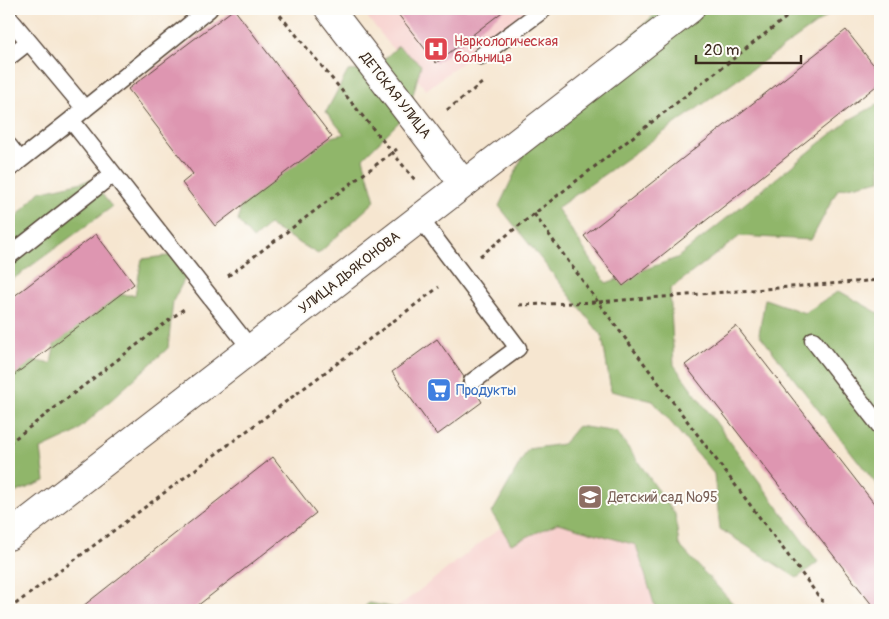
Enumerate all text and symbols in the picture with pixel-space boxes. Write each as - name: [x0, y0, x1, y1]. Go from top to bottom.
- scale bar: [696, 32, 802, 64]
- place label: Наркологическая больница: [454, 33, 558, 66]
- hospital icon: Наркологическая больница: [423, 36, 449, 62]
- text: 20 m: [704, 41, 739, 60]
- street label: ДЕТСКАЯ УЛИЦА: [356, 48, 435, 142]
- street label: УЛИЦА ДЬЯКОНОВА: [295, 228, 403, 317]
- supermarket icon: Продукты: [426, 377, 452, 403]
- place label: Продукты: [456, 382, 516, 399]
- school or university icon: Детский сад №95: [577, 484, 603, 510]
- place label: Детский сад №95: [607, 489, 717, 506]

